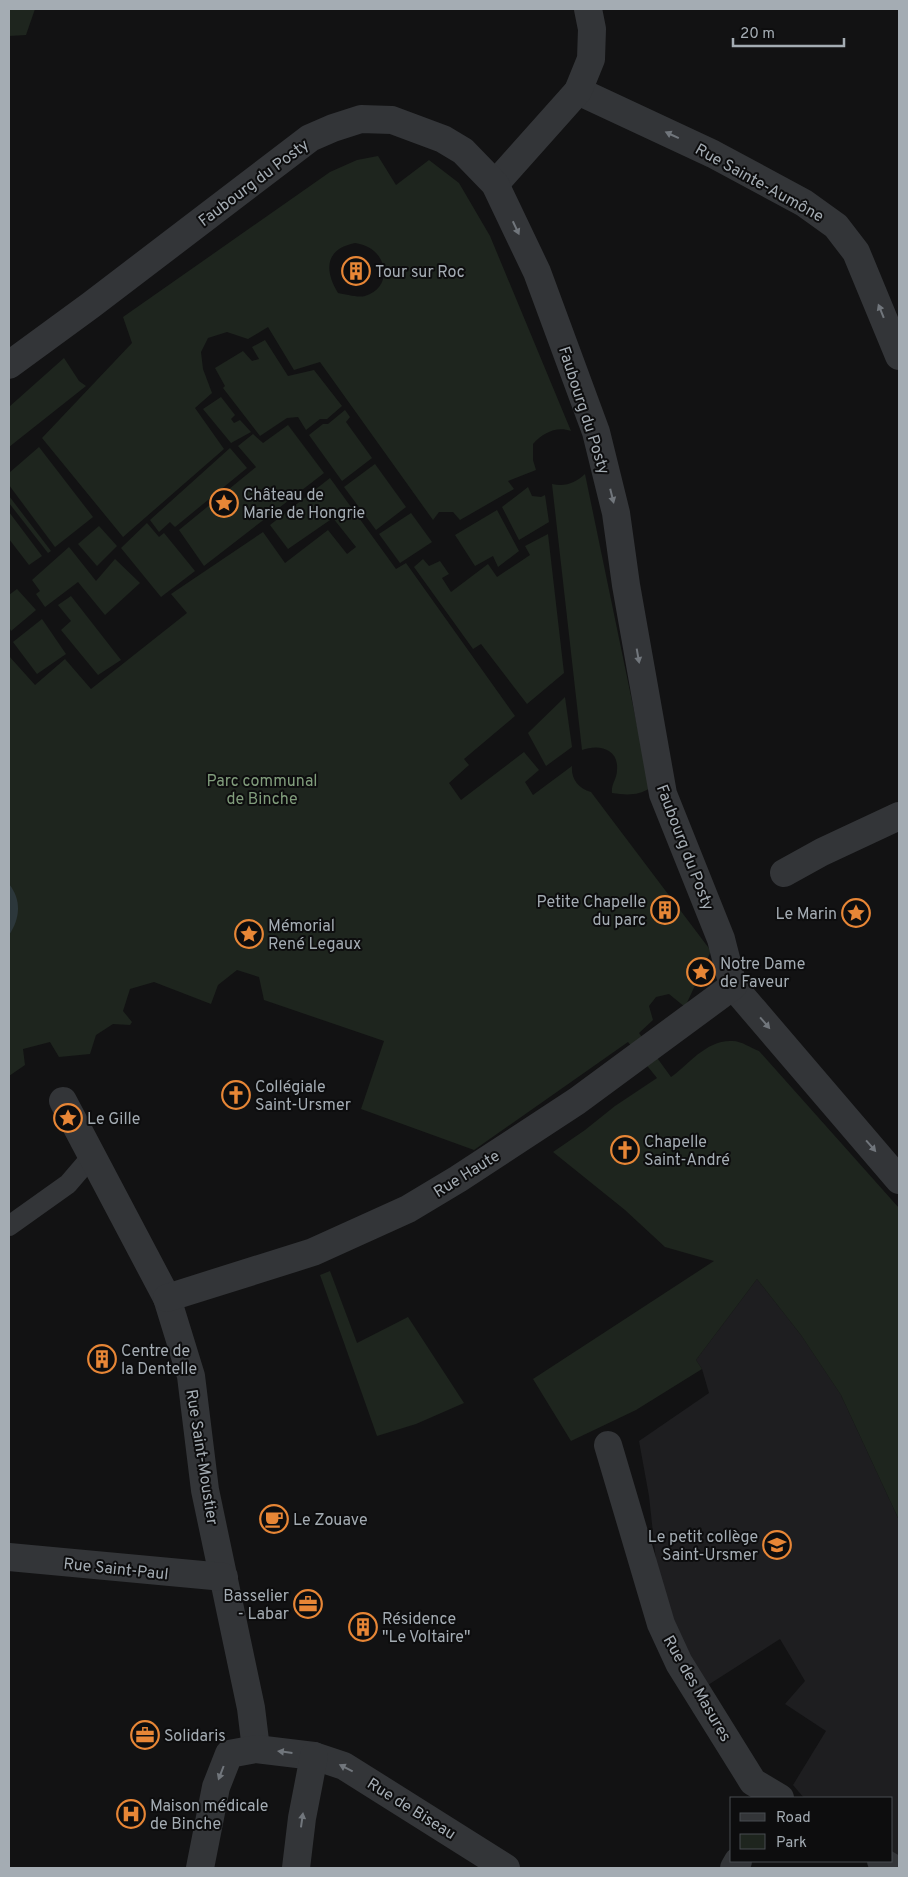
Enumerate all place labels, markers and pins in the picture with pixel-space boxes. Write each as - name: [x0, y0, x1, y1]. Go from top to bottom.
- building icon: Tour sur Roc: [341, 256, 371, 286]
- place label: Tour sur Roc: [375, 263, 465, 283]
- place label: Château de Marie de Hongrie: [243, 486, 365, 524]
- place icon: Château de Marie de Hongrie: [209, 488, 239, 518]
- place label: Petite Chapelle du parc: [536, 893, 646, 931]
- building icon: Petite Chapelle du parc: [650, 895, 680, 925]
- place icon: Le Marin: [841, 898, 871, 928]
- place label: Le Marin: [775, 905, 837, 925]
- place label: Mémorial René Legaux: [268, 917, 361, 955]
- place icon: Mémorial René Legaux: [234, 919, 264, 949]
- place label: Notre Dame de Faveur: [720, 955, 805, 993]
- place icon: Notre Dame de Faveur: [686, 957, 716, 987]
- place label: Collégiale Saint-Ursmer: [255, 1078, 351, 1116]
- church icon: Collégiale Saint-Ursmer: [221, 1080, 251, 1110]
- place icon: Le Gille: [53, 1103, 83, 1133]
- place label: Le Gille: [87, 1110, 140, 1130]
- place label: Chapelle Saint-André: [644, 1133, 730, 1171]
- church icon: Chapelle Saint-André: [610, 1135, 640, 1165]
- place label: Centre de la Dentelle: [121, 1342, 197, 1380]
- building icon: Centre de la Dentelle: [87, 1344, 117, 1374]
- cafe icon: Le Zouave: [259, 1504, 289, 1534]
- place label: Le Zouave: [293, 1511, 368, 1531]
- place label: Le petit collège Saint-Ursmer: [648, 1528, 758, 1566]
- school or university icon: Le petit collège Saint-Ursmer: [762, 1530, 792, 1560]
- place label: Basselier - Labar: [223, 1587, 289, 1625]
- office icon: Basselier - Labar: [293, 1589, 323, 1619]
- place label: Résidence "Le Voltaire": [382, 1610, 470, 1648]
- building icon: Résidence "Le Voltaire": [348, 1612, 378, 1642]
- office icon: Solidaris: [130, 1720, 160, 1750]
- place label: Solidaris: [164, 1727, 226, 1747]
- place label: Maison médicale de Binche: [150, 1797, 268, 1835]
- hospital icon: Maison médicale de Binche: [116, 1799, 146, 1829]

